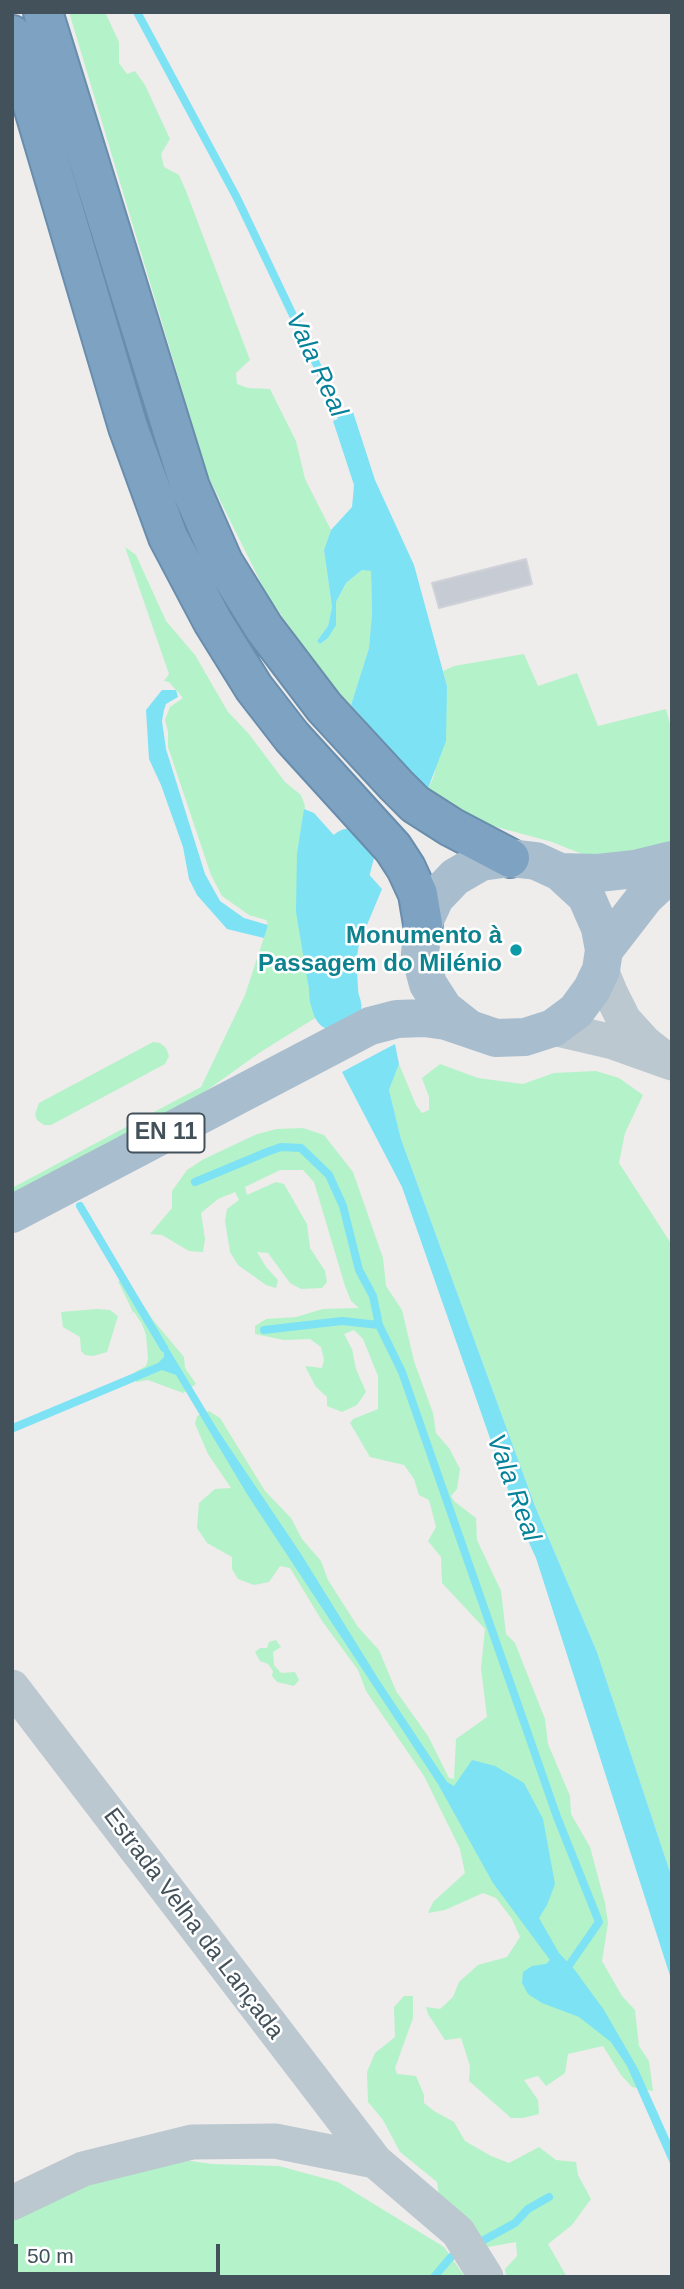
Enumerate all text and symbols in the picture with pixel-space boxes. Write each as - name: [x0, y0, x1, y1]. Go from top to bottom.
- water label: Vala Real: [278, 308, 354, 422]
- place label: Monumento à Passagem do Milénio: [258, 922, 502, 978]
- marker: Monumento à Passagem do Milénio: [508, 942, 524, 958]
- road number: EN 11: [128, 1114, 204, 1152]
- water label: Vala Real: [479, 1430, 547, 1546]
- street label: Estrada Velha da Lançada: [97, 1803, 289, 2045]
- scale bar: [18, 2230, 224, 2274]
- text: 50 m: [27, 2244, 74, 2267]

